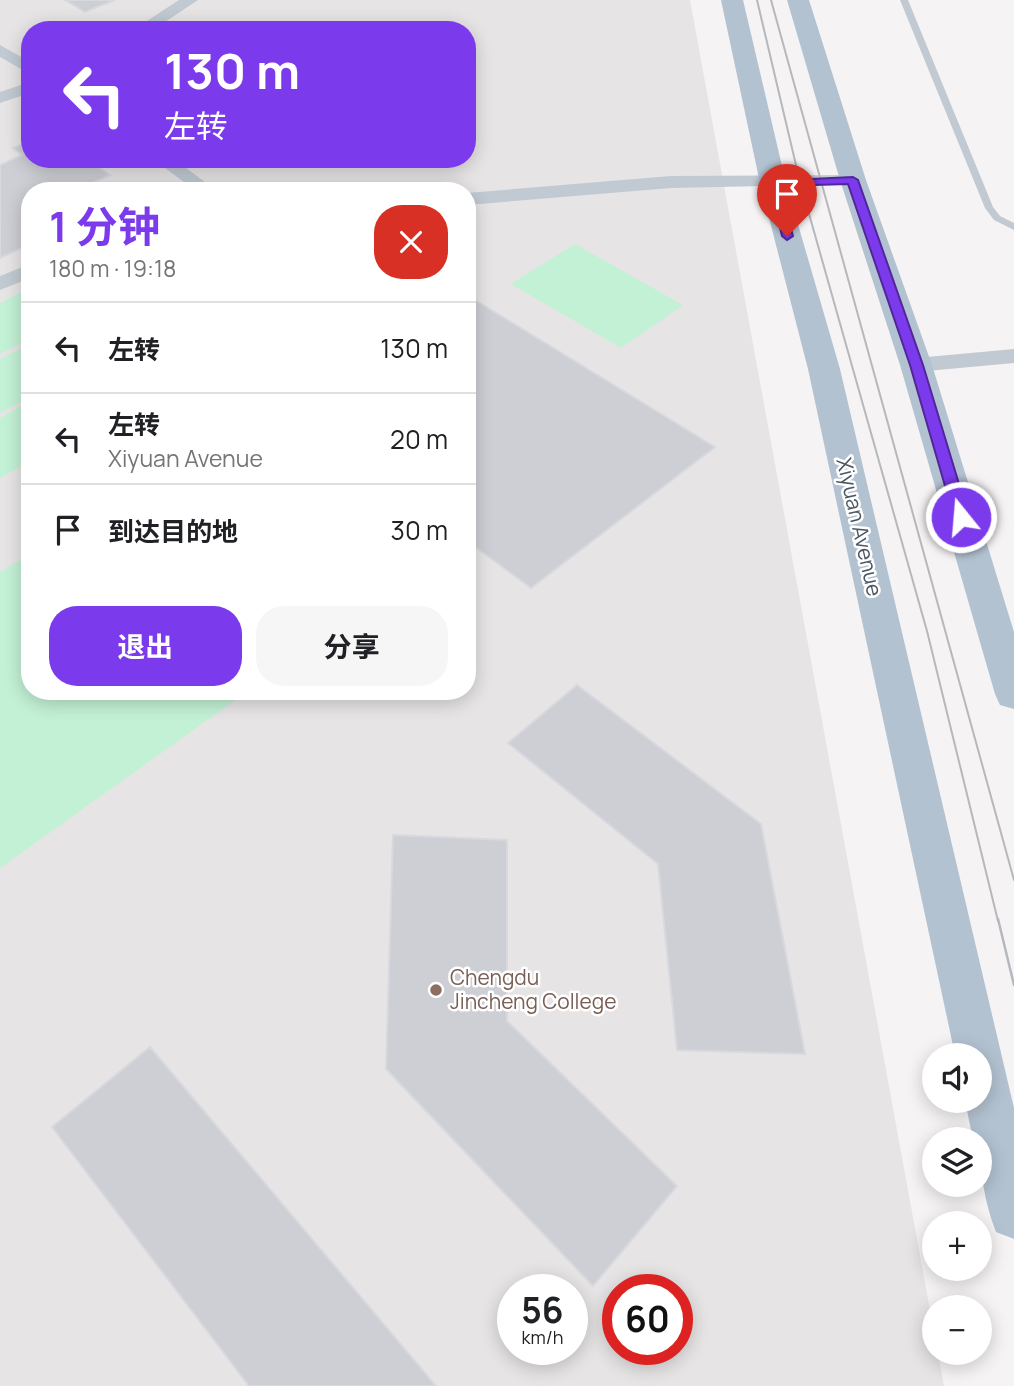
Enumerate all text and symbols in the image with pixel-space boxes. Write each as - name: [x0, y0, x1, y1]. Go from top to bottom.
- text: 130 m: [164, 37, 300, 104]
- icon: left: [49, 49, 140, 140]
- text: 左转: [164, 104, 228, 148]
- pin: [757, 164, 817, 236]
- icon: arrive: [768, 175, 806, 213]
- text: 1 分钟: [49, 197, 160, 255]
- button: close: [374, 205, 448, 279]
- text: 180 m · 19:18: [49, 252, 176, 284]
- icon: left: [49, 329, 87, 367]
- text: 130 m: [380, 330, 448, 366]
- text: 左转: [108, 331, 160, 367]
- text: 左转: [108, 406, 160, 442]
- icon: left: [49, 420, 87, 458]
- text: 20 m: [390, 421, 448, 457]
- text: Xiyuan Avenue: [108, 442, 263, 474]
- street label: Xiyuan Avenue: [830, 455, 890, 599]
- position arrow: [924, 480, 998, 554]
- icon: arrive: [49, 511, 87, 549]
- text: 30 m: [391, 512, 448, 548]
- text: 到达目的地: [108, 513, 238, 549]
- button: 退出: [49, 606, 242, 686]
- button: 分享: [256, 606, 448, 686]
- place label: Chengdu Jincheng College: [450, 963, 616, 1015]
- marker: Chengdu Jincheng College: [428, 982, 444, 998]
- map controls: [922, 1043, 992, 1365]
- button: sound: [922, 1043, 992, 1113]
- button: layers: [922, 1127, 992, 1197]
- button: +: [922, 1211, 992, 1281]
- speed limit sign: 60: [602, 1274, 693, 1365]
- text: 56: [521, 1286, 564, 1334]
- button: −: [922, 1295, 992, 1365]
- text: km/h: [522, 1325, 563, 1349]

